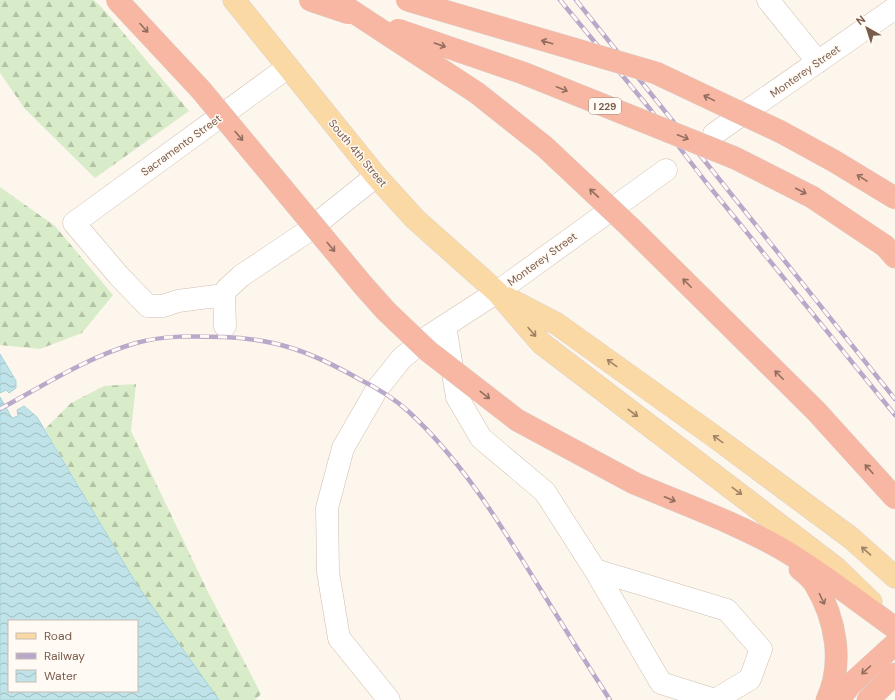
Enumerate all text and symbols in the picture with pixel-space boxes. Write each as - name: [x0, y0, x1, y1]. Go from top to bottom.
- north arrow: [847, 8, 887, 48]
- text: N: [853, 12, 868, 28]
- one-way arrow: [140, 23, 149, 33]
- one-way arrow: [541, 38, 554, 45]
- one-way arrow: [433, 41, 445, 49]
- street label: Monterey Street: [767, 42, 843, 100]
- one-way arrow: [555, 85, 567, 93]
- one-way arrow: [704, 94, 716, 101]
- road number: I 229: [589, 98, 621, 114]
- street label: Sacramento Street: [138, 111, 224, 179]
- street label: South 4th Street: [326, 116, 390, 190]
- one-way arrow: [235, 131, 244, 142]
- one-way arrow: [676, 133, 688, 141]
- one-way arrow: [856, 173, 868, 181]
- one-way arrow: [588, 188, 599, 197]
- one-way arrow: [794, 188, 806, 195]
- street label: Monterey Street: [504, 229, 580, 289]
- one-way arrow: [327, 242, 336, 252]
- one-way arrow: [682, 278, 692, 288]
- one-way arrow: [527, 327, 536, 338]
- one-way arrow: [607, 359, 618, 367]
- one-way arrow: [774, 370, 784, 380]
- one-way arrow: [479, 391, 490, 400]
- one-way arrow: [628, 409, 639, 417]
- one-way arrow: [712, 435, 723, 443]
- one-way arrow: [864, 464, 873, 474]
- one-way arrow: [732, 487, 743, 496]
- one-way arrow: [664, 496, 676, 503]
- one-way arrow: [861, 547, 871, 556]
- one-way arrow: [819, 592, 826, 604]
- legend: [8, 620, 138, 692]
- text: Road: [44, 628, 72, 644]
- text: Railway: [44, 648, 85, 664]
- one-way arrow: [861, 666, 871, 675]
- text: Water: [44, 668, 78, 684]

